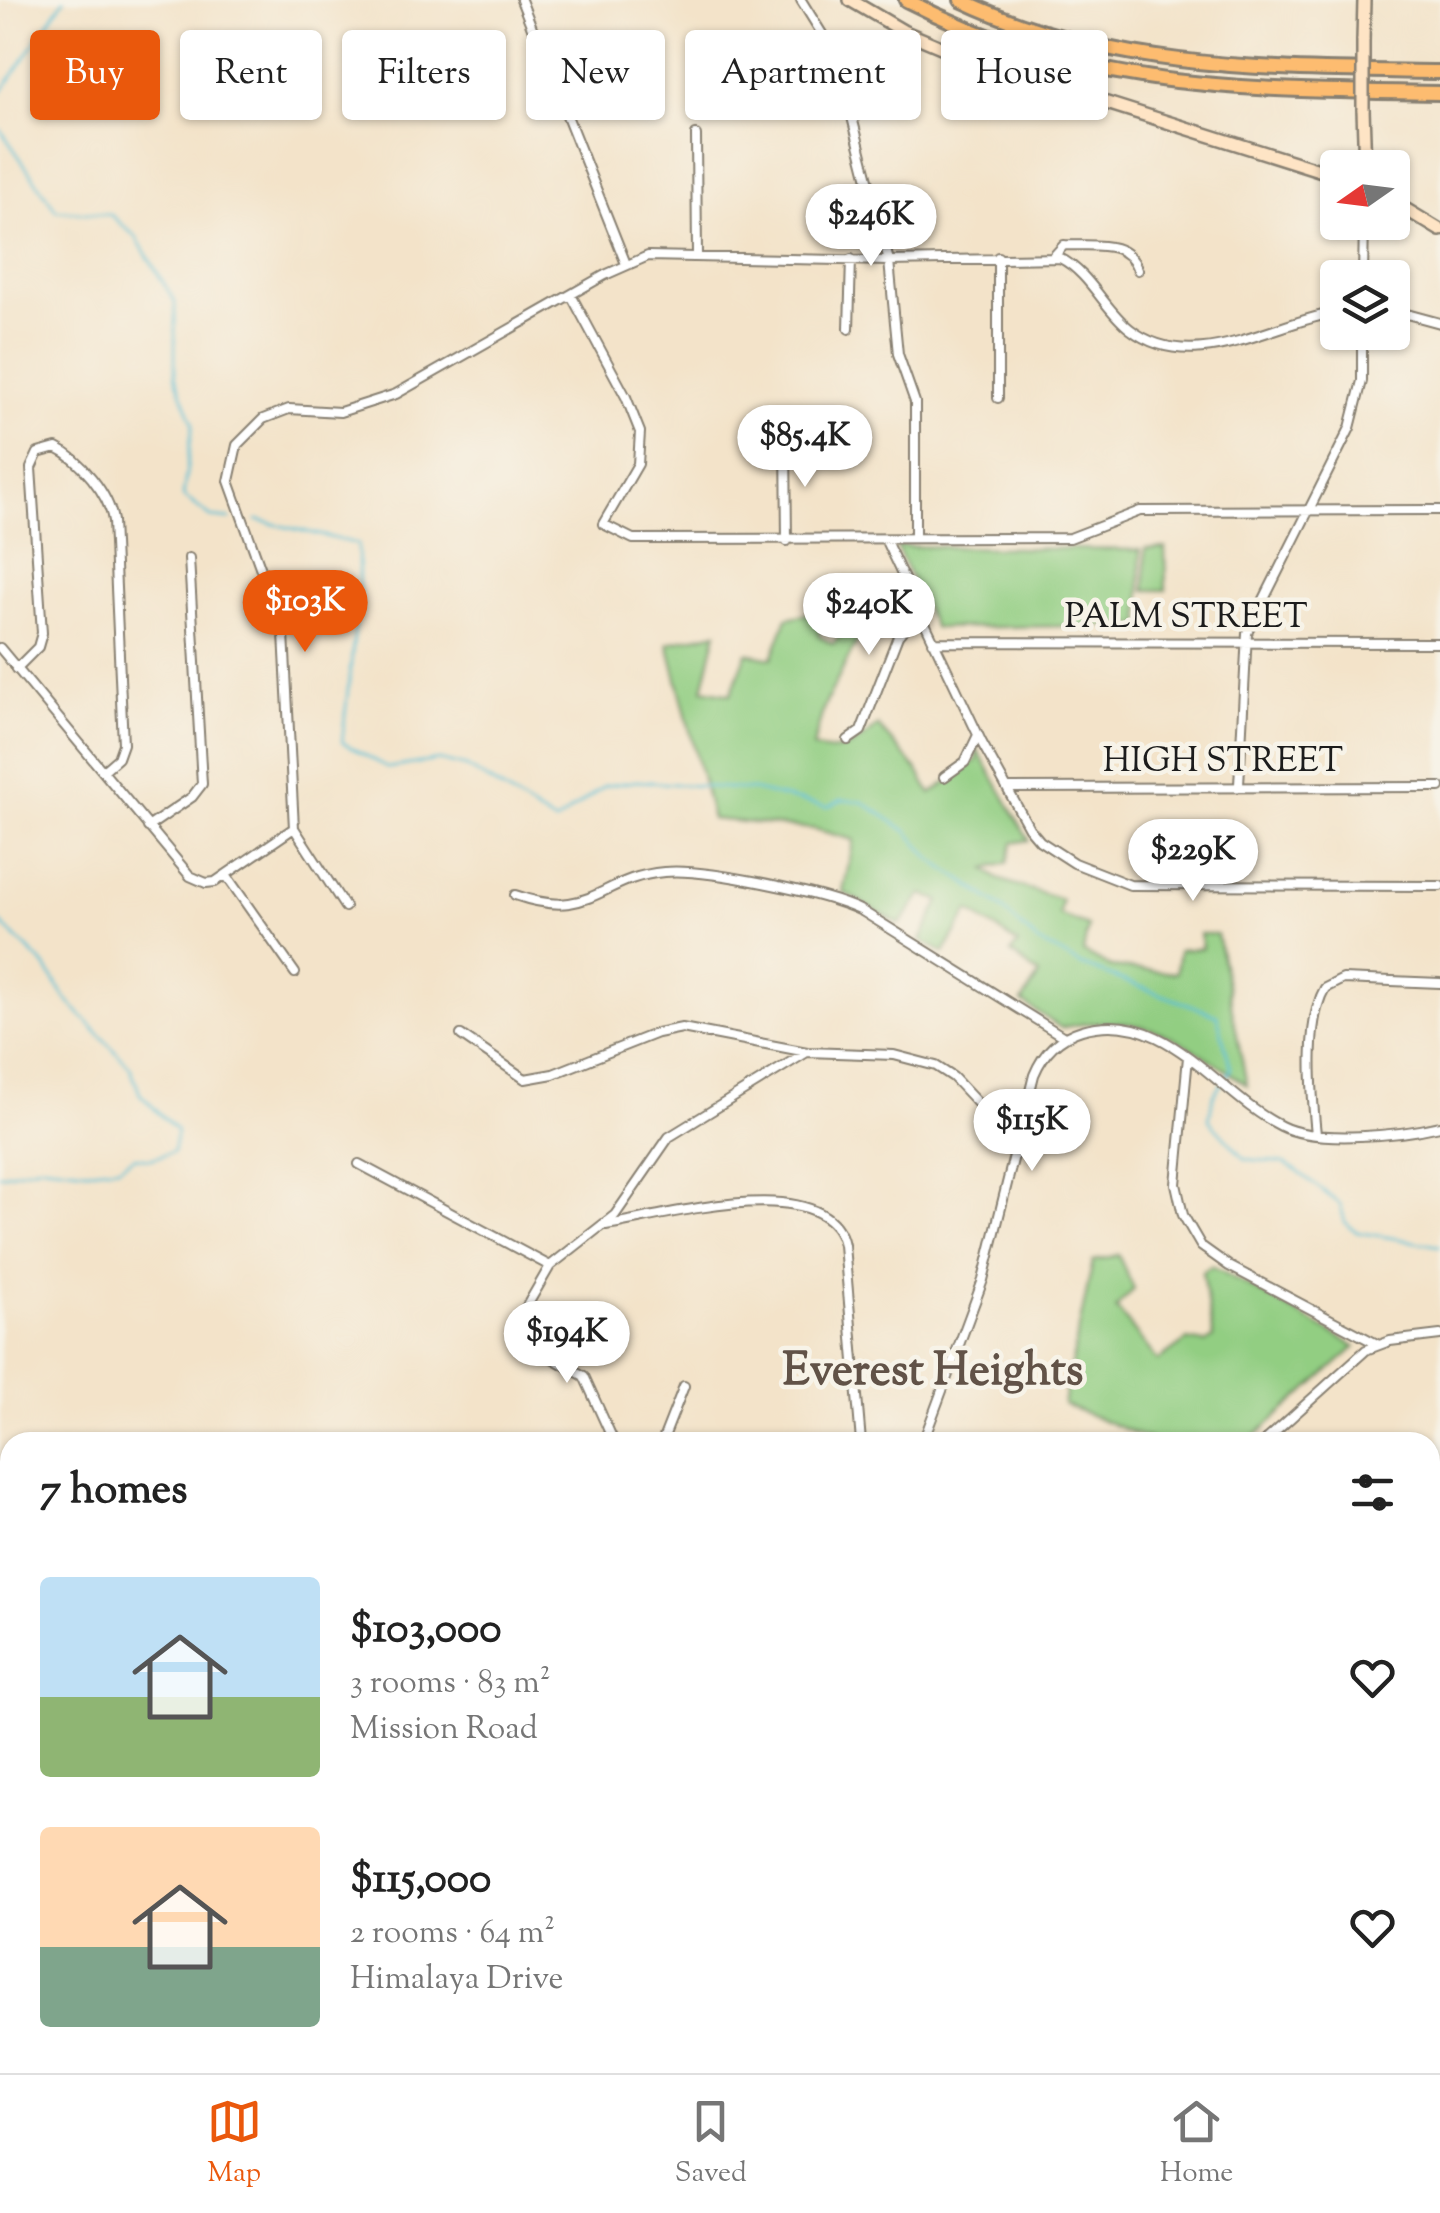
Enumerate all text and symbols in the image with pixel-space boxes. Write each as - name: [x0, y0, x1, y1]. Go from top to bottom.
- chip: Buy: [30, 30, 160, 120]
- chip: Rent: [180, 30, 322, 120]
- chip: Filters: [342, 30, 506, 120]
- chip: New: [526, 30, 665, 120]
- chip: Apartment: [685, 30, 921, 120]
- chip: House: [941, 30, 1108, 120]
- north arrow: [1320, 150, 1410, 240]
- map controls: [1320, 150, 1410, 350]
- pin: $246K: [801, 184, 941, 269]
- text: $246K: [828, 193, 914, 239]
- button: layers: [1320, 260, 1410, 350]
- pin: $85.4K: [724, 405, 886, 490]
- text: $85.4K: [759, 414, 851, 460]
- pin: $103K: [235, 570, 375, 655]
- pin: $240K: [799, 573, 939, 658]
- text: $103K: [265, 579, 345, 625]
- text: $240K: [825, 582, 913, 628]
- street label: PALM STREET: [1064, 593, 1308, 644]
- street label: HIGH STREET: [1103, 737, 1343, 788]
- pin: $229K: [1123, 819, 1263, 904]
- text: $229K: [1150, 828, 1236, 874]
- pin: $115K: [962, 1089, 1102, 1174]
- text: $115K: [996, 1098, 1068, 1144]
- pin: $194K: [497, 1301, 637, 1386]
- text: $194K: [526, 1310, 608, 1356]
- district label: Everest Heights: [782, 1341, 1084, 1406]
- text: 7 homes: [40, 1462, 188, 1522]
- icon: filters: [1345, 1465, 1400, 1520]
- text: $103,000: [350, 1601, 501, 1661]
- icon: home: [120, 1617, 240, 1737]
- icon: heart: [1345, 1650, 1400, 1705]
- text: 3 rooms · 83 m²: [350, 1661, 550, 1707]
- text: Mission Road: [350, 1707, 538, 1753]
- text: $115,000: [350, 1851, 491, 1911]
- icon: home: [120, 1867, 240, 1987]
- icon: heart: [1345, 1900, 1400, 1955]
- text: 2 rooms · 64 m²: [350, 1911, 555, 1957]
- text: Himalaya Drive: [350, 1957, 563, 2003]
- tab: Map: [207, 2094, 262, 2194]
- tab: Saved: [675, 2094, 747, 2194]
- tab: Home: [1160, 2094, 1233, 2194]

